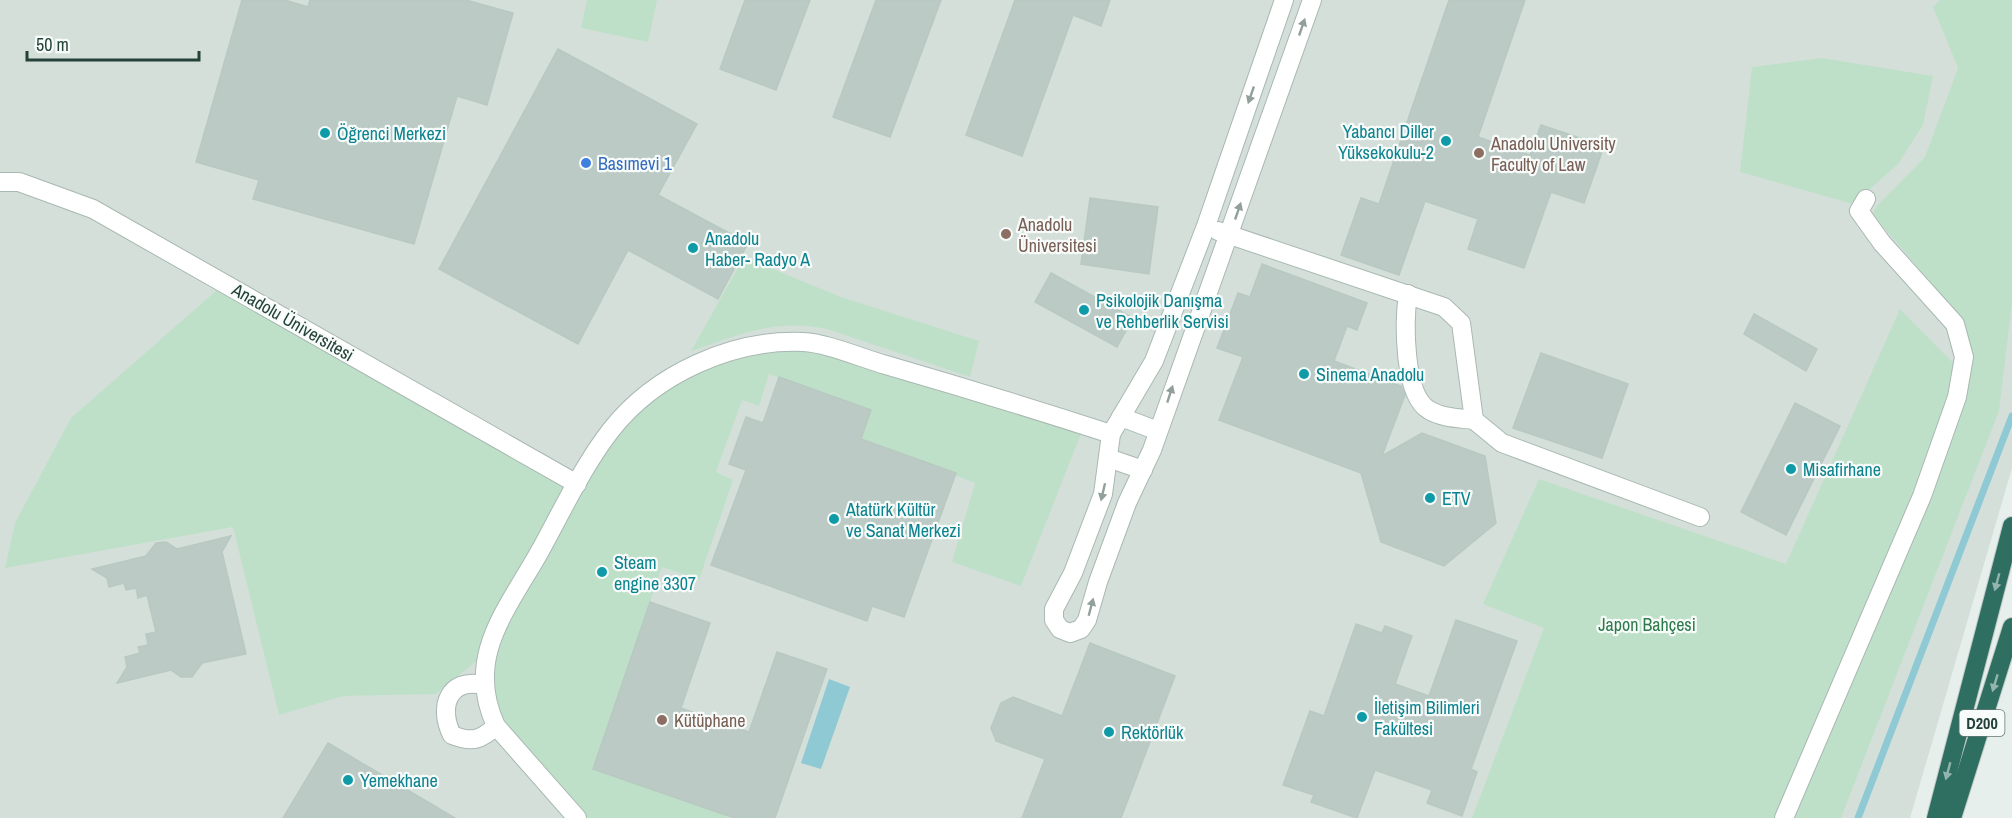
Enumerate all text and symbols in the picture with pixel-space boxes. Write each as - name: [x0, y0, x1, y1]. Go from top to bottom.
- one-way arrow: [1298, 18, 1308, 36]
- scale bar: [27, 24, 200, 62]
- text: 50 m: [36, 32, 69, 57]
- one-way arrow: [1246, 86, 1256, 104]
- place label: Yabancı Diller Yüksekokulu-2: [1338, 119, 1434, 165]
- place label: Öğrenci Merkezi: [337, 121, 446, 146]
- marker: Öğrenci Merkezi: [318, 126, 332, 140]
- place label: Anadolu University Faculty of Law: [1490, 131, 1616, 177]
- marker: Yabancı Diller Yüksekokulu-2: [1439, 134, 1453, 148]
- marker: Anadolu University Faculty of Law: [1472, 146, 1486, 160]
- place label: Basımevi 1: [598, 151, 673, 176]
- marker: Basımevi 1: [579, 156, 593, 170]
- one-way arrow: [1234, 202, 1243, 220]
- place label: Anadolu Üniversitesi: [1017, 212, 1097, 258]
- place label: Anadolu Haber- Radyo A: [704, 226, 810, 272]
- marker: Anadolu Üniversitesi: [999, 227, 1013, 241]
- marker: Anadolu Haber- Radyo A: [686, 241, 700, 255]
- street label: Anadolu Üniversitesi: [227, 276, 359, 367]
- place label: Psikolojik Danışma ve Rehberlik Servisi: [1096, 288, 1229, 334]
- marker: Psikolojik Danışma ve Rehberlik Servisi: [1077, 303, 1091, 317]
- place label: Sinema Anadolu: [1316, 362, 1424, 387]
- marker: Sinema Anadolu: [1297, 367, 1311, 381]
- one-way arrow: [1166, 385, 1175, 403]
- place label: Misafirhane: [1803, 457, 1881, 482]
- marker: Misafirhane: [1784, 462, 1798, 476]
- one-way arrow: [1097, 483, 1107, 501]
- place label: ETV: [1442, 486, 1471, 511]
- marker: ETV: [1423, 491, 1437, 505]
- place label: Atatürk Kültür ve Sanat Merkezi: [845, 497, 961, 543]
- marker: Atatürk Kültür ve Sanat Merkezi: [827, 512, 841, 526]
- place label: Steam engine 3307: [614, 550, 696, 596]
- marker: Steam engine 3307: [595, 565, 609, 579]
- one-way arrow: [1992, 573, 2002, 591]
- one-way arrow: [1086, 598, 1096, 617]
- park label: Japon Bahçesi: [1598, 612, 1696, 637]
- one-way arrow: [1990, 674, 1999, 692]
- place label: İletişim Bilimleri Fakültesi: [1374, 695, 1480, 741]
- place label: Kütüphane: [674, 708, 745, 733]
- marker: İletişim Bilimleri Fakültesi: [1355, 710, 1369, 724]
- road number: D200: [1960, 710, 2004, 736]
- marker: Kütüphane: [655, 713, 669, 727]
- place label: Rektörlük: [1121, 720, 1184, 745]
- marker: Rektörlük: [1102, 725, 1116, 739]
- one-way arrow: [1943, 762, 1952, 780]
- place label: Yemekhane: [360, 768, 438, 793]
- marker: Yemekhane: [341, 773, 355, 787]

